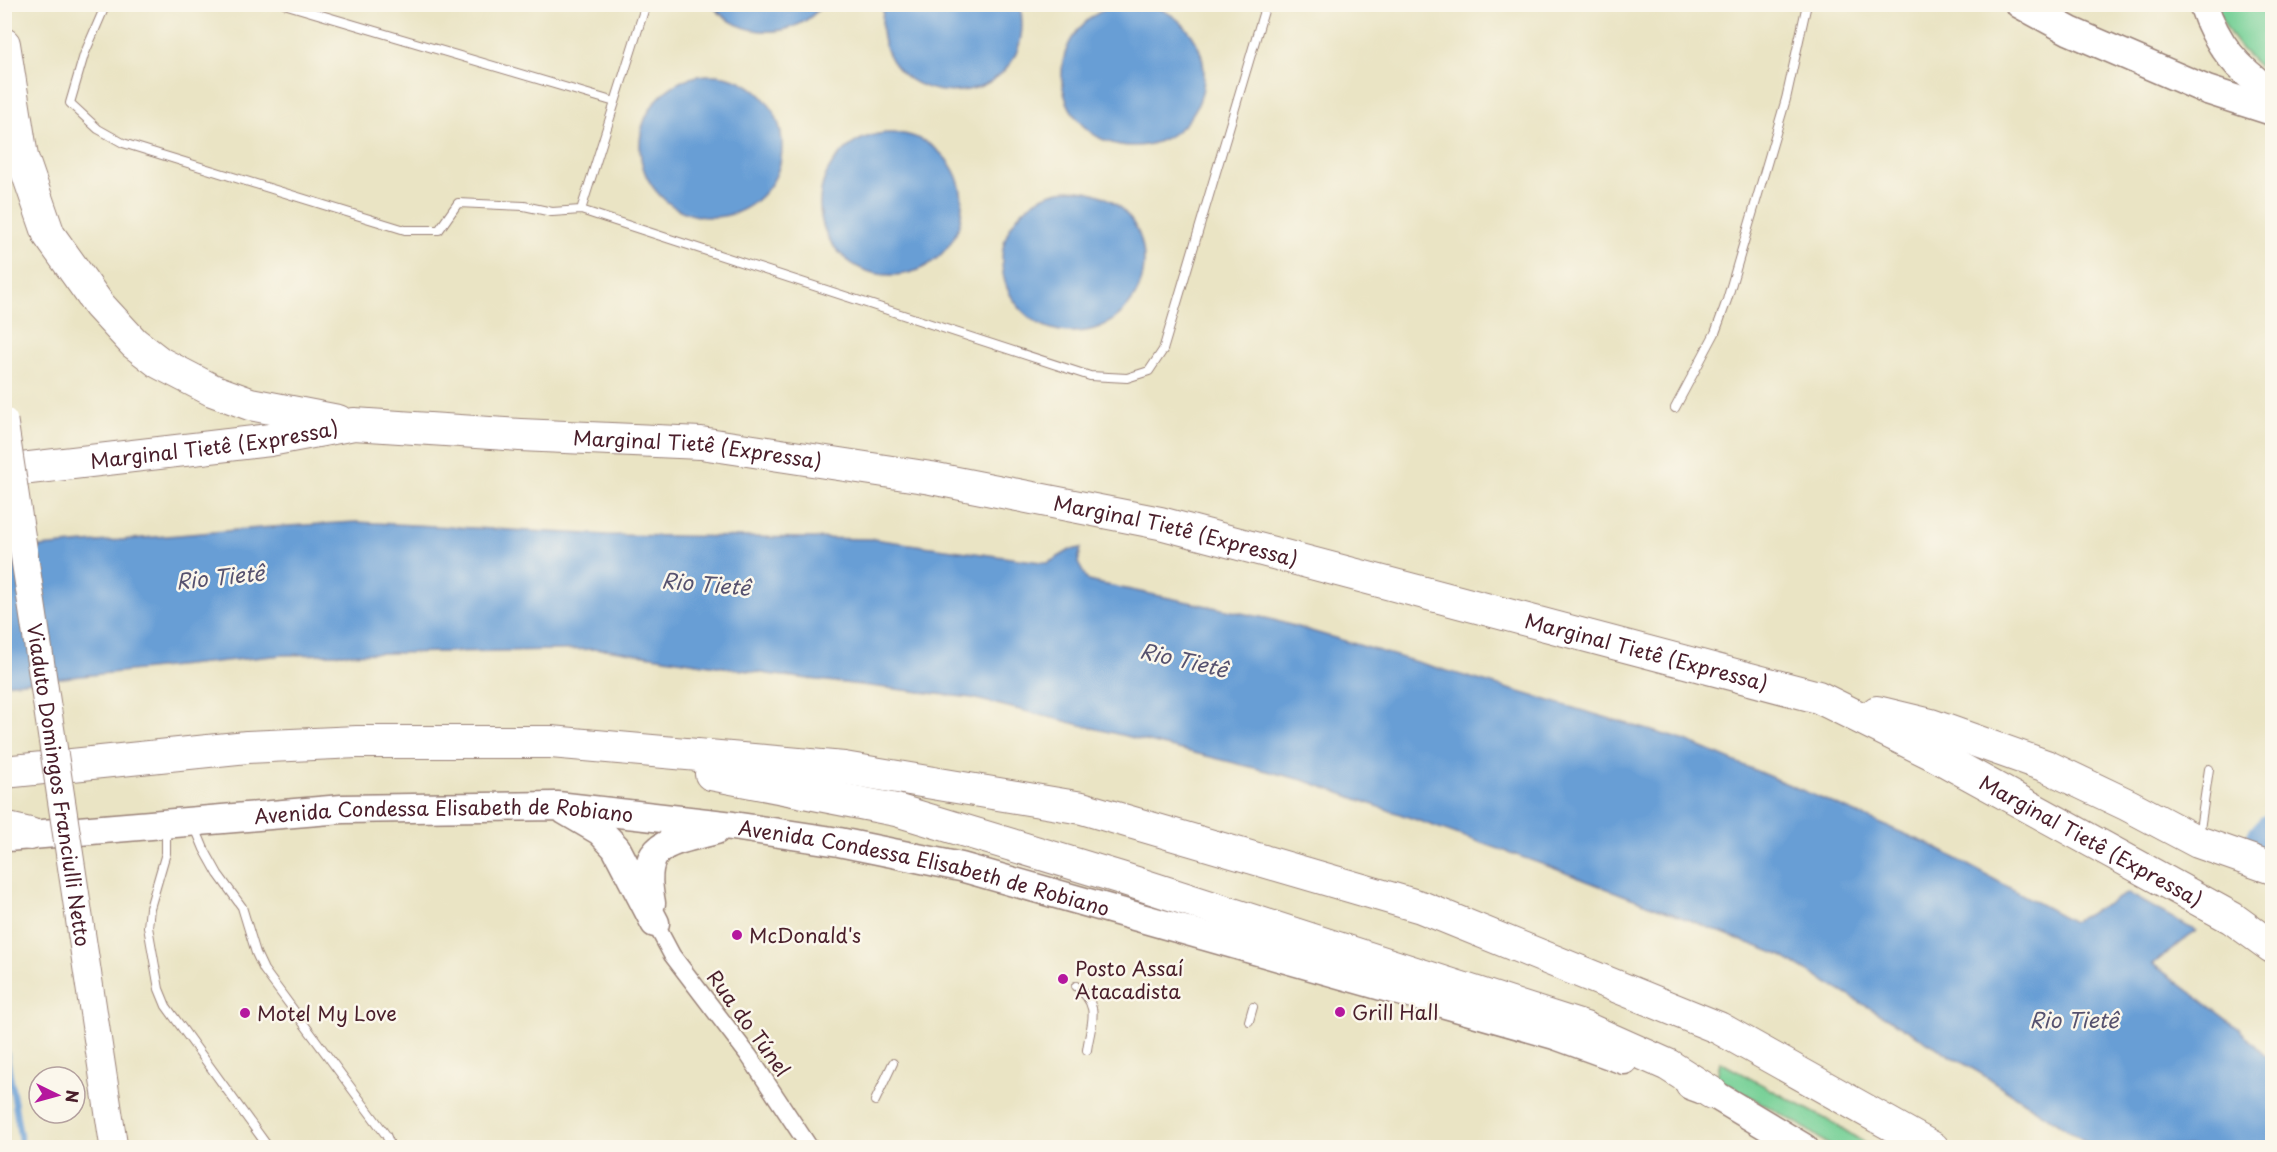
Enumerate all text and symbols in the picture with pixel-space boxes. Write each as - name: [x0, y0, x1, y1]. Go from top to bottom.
- street label: Marginal Tietê (Expressa): [89, 412, 341, 476]
- street label: Marginal Tietê (Expressa): [573, 422, 824, 476]
- street label: Marginal Tietê (Expressa): [1051, 487, 1301, 574]
- water label: Rio Tietê: [174, 555, 269, 597]
- water label: Rio Tietê: [660, 563, 754, 603]
- street label: Marginal Tietê (Expressa): [1522, 605, 1771, 698]
- street label: Viaduto Domingos Franciulli Netto: [20, 621, 98, 949]
- water label: Rio Tietê: [1137, 633, 1233, 685]
- street label: Marginal Tietê (Expressa): [1974, 767, 2208, 914]
- street label: Avenida Condessa Elisabeth de Robiano: [253, 791, 635, 831]
- street label: Avenida Condessa Elisabeth de Robiano: [736, 812, 1113, 923]
- place label: McDonald's: [749, 920, 861, 950]
- marker: McDonald's: [730, 928, 744, 942]
- place label: Posto Assaí Atacadista: [1075, 953, 1183, 1006]
- street label: Rua do Túnel: [700, 964, 798, 1082]
- marker: Posto Assaí Atacadista: [1056, 972, 1070, 986]
- place label: Grill Hall: [1352, 997, 1438, 1027]
- place label: Motel My Love: [257, 998, 397, 1028]
- water label: Rio Tietê: [2030, 1003, 2121, 1035]
- marker: Grill Hall: [1333, 1005, 1347, 1019]
- marker: Motel My Love: [238, 1006, 252, 1020]
- north arrow: [27, 1065, 87, 1125]
- text: N: [60, 1089, 85, 1104]

